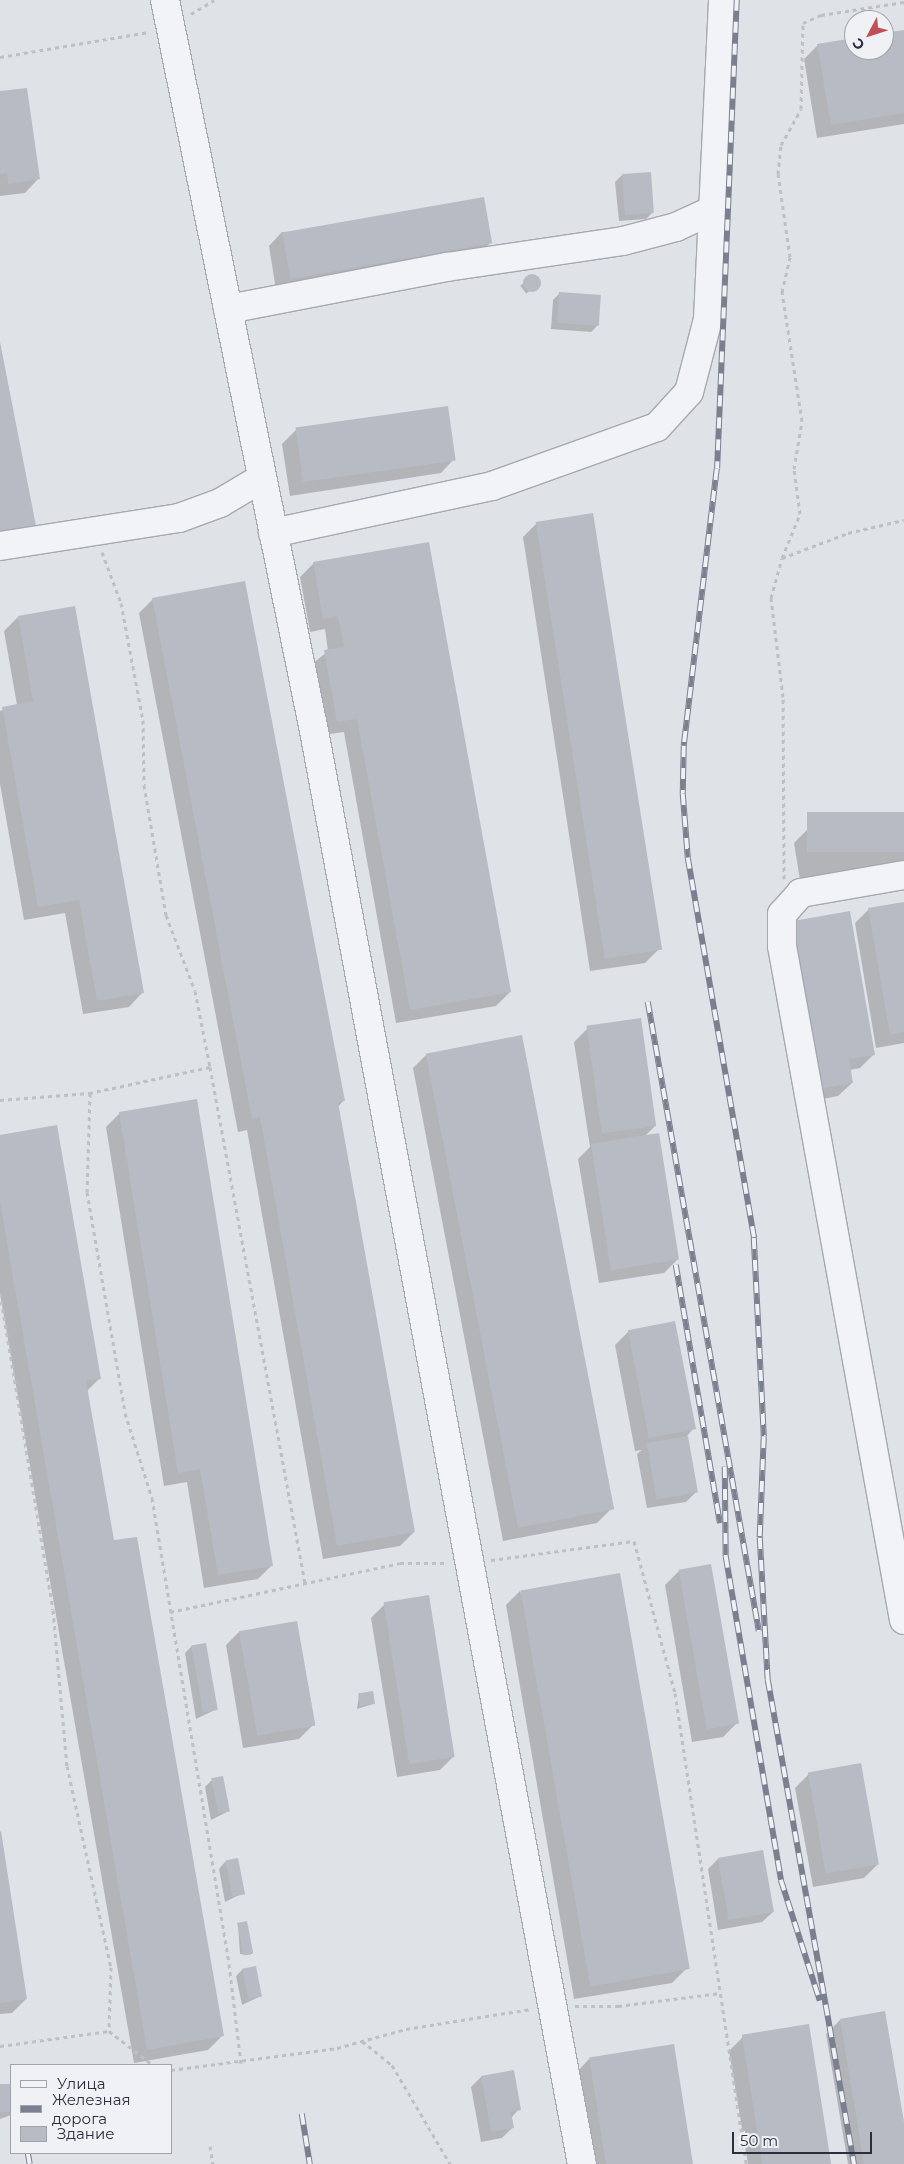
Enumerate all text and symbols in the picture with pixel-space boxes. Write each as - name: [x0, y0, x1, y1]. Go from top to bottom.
- north arrow: [844, 10, 894, 60]
- text: С: [848, 34, 868, 54]
- legend: [10, 2064, 172, 2154]
- text: Улица: [57, 2074, 105, 2093]
- text: Железная дорога: [52, 2090, 131, 2128]
- scale bar: [734, 2122, 874, 2154]
- text: Здание: [57, 2124, 115, 2143]
- text: 50 m: [740, 2131, 778, 2150]

